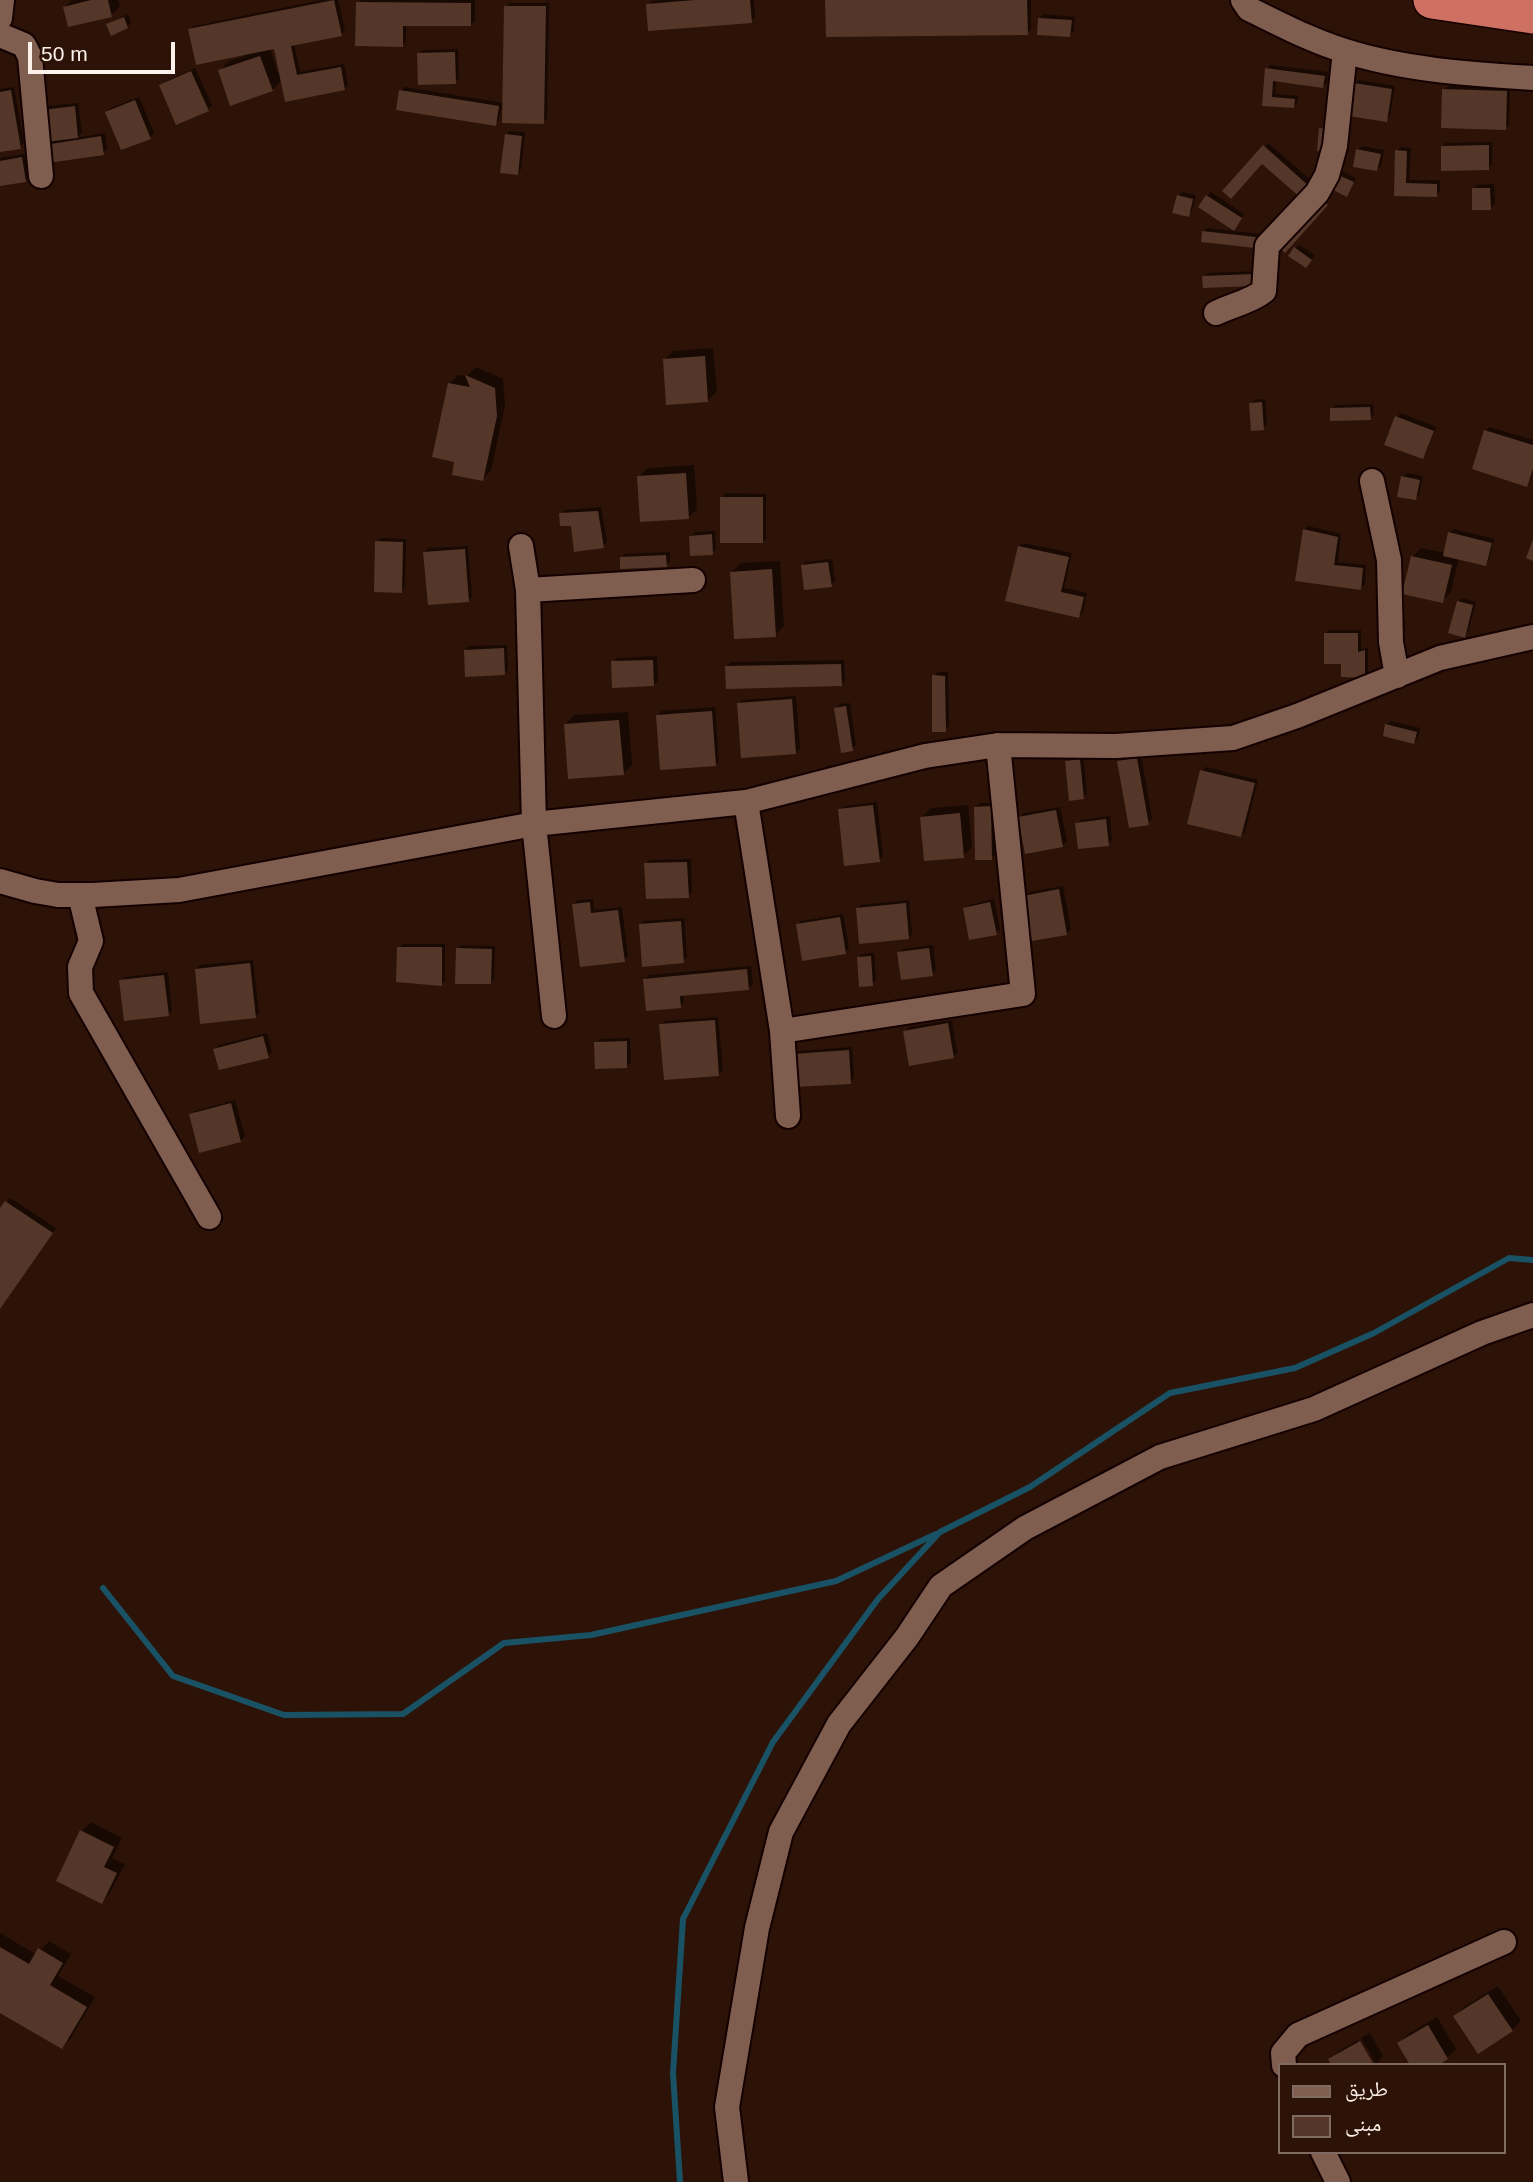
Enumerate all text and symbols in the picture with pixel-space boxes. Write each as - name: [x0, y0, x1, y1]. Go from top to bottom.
- scale bar: [32, 28, 178, 72]
- text: 50 m: [41, 42, 88, 65]
- legend: [1278, 2063, 1505, 2154]
- text: طريق: [1345, 2077, 1388, 2100]
- text: مبنى: [1345, 2112, 1381, 2135]

